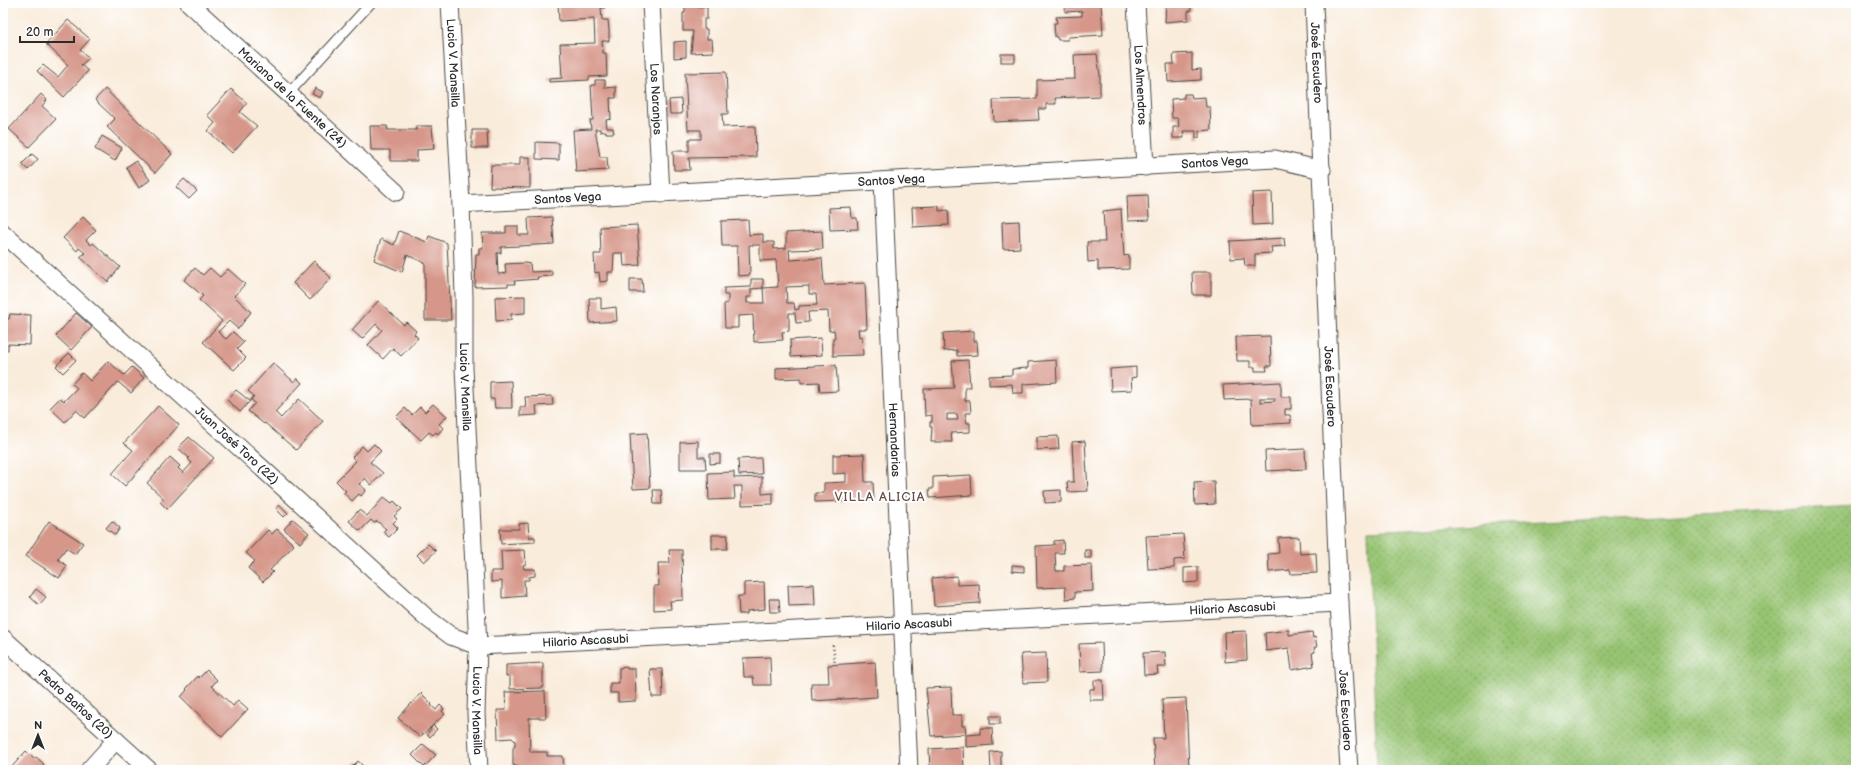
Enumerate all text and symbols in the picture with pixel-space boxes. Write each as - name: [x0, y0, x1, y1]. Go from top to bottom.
- scale bar: [20, 18, 74, 44]
- street label: Lucio V. Mansilla: [443, 18, 463, 108]
- street label: José Escudero: [1307, 22, 1325, 104]
- text: 20 m: [26, 25, 53, 40]
- street label: Mariano de la Fuente (24): [234, 44, 350, 151]
- street label: Los Almendros: [1130, 44, 1150, 125]
- street label: Los Naranjos: [646, 63, 665, 135]
- street label: Santos Vega: [1181, 153, 1249, 172]
- street label: Santos Vega: [857, 171, 926, 190]
- street label: Santos Vega: [534, 189, 602, 208]
- street label: Lucio V. Mansilla: [456, 342, 474, 432]
- street label: José Escudero: [1320, 346, 1339, 428]
- street label: Hernandarias: [885, 402, 903, 477]
- street label: Juan José Toro (22): [192, 404, 282, 488]
- district label: VILLA ALICIA: [834, 489, 926, 505]
- street label: Hilario Ascasubi: [1189, 599, 1276, 618]
- street label: Hilario Ascasubi: [865, 615, 953, 635]
- street label: Hilario Ascasubi: [542, 631, 629, 651]
- street label: Pedro Baños (20): [35, 666, 116, 742]
- street label: Lucio V. Mansilla: [468, 666, 485, 755]
- street label: José Escudero: [1335, 669, 1355, 751]
- north arrow: [18, 715, 58, 755]
- text: N: [34, 719, 42, 732]

